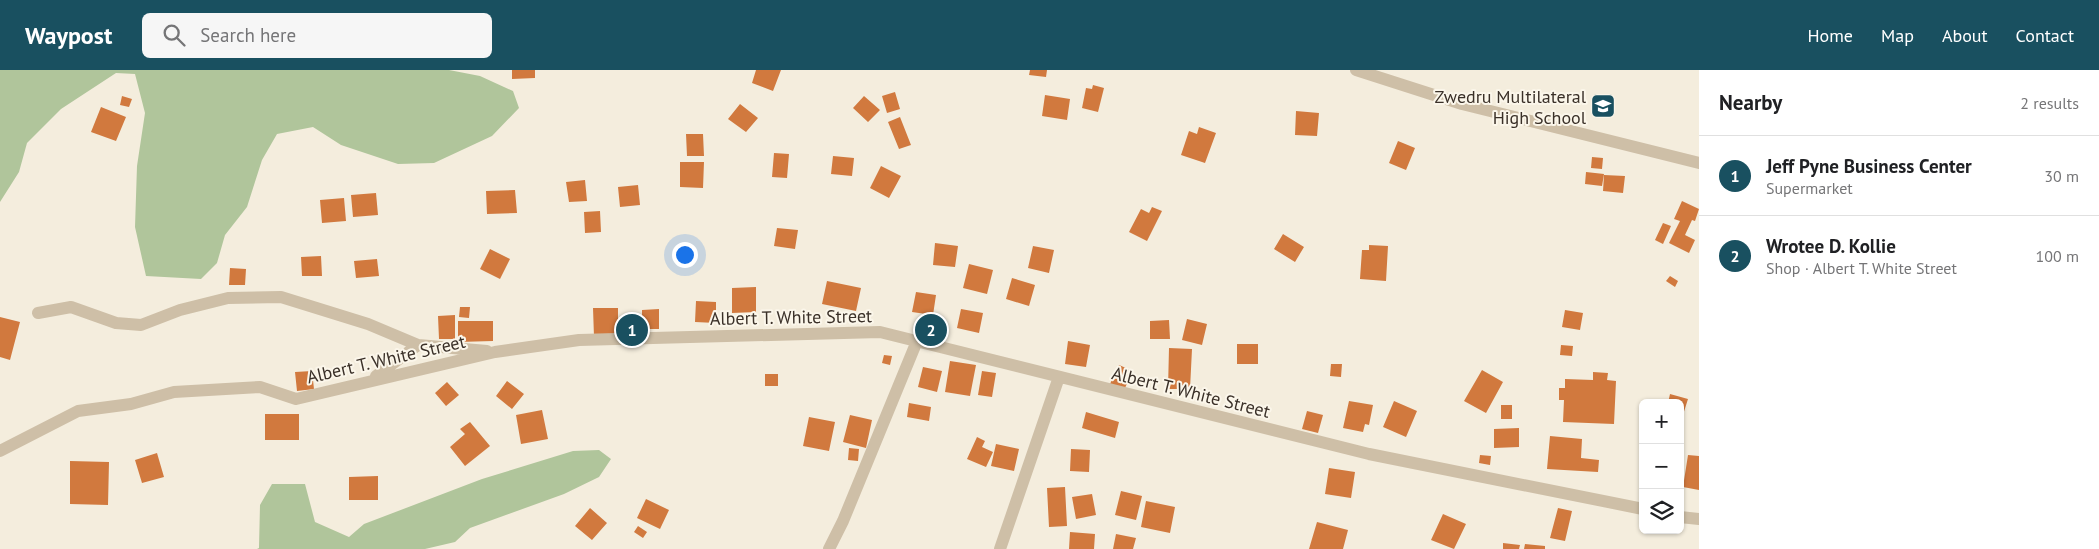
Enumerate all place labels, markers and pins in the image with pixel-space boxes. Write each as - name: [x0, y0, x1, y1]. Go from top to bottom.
- place label: Zwedru Multilateral High School: [1435, 85, 1587, 129]
- school or university icon: Zwedru Multilateral High School: [1590, 93, 1616, 119]
- pin: 1: [616, 311, 648, 349]
- pin: 2: [915, 311, 947, 349]

